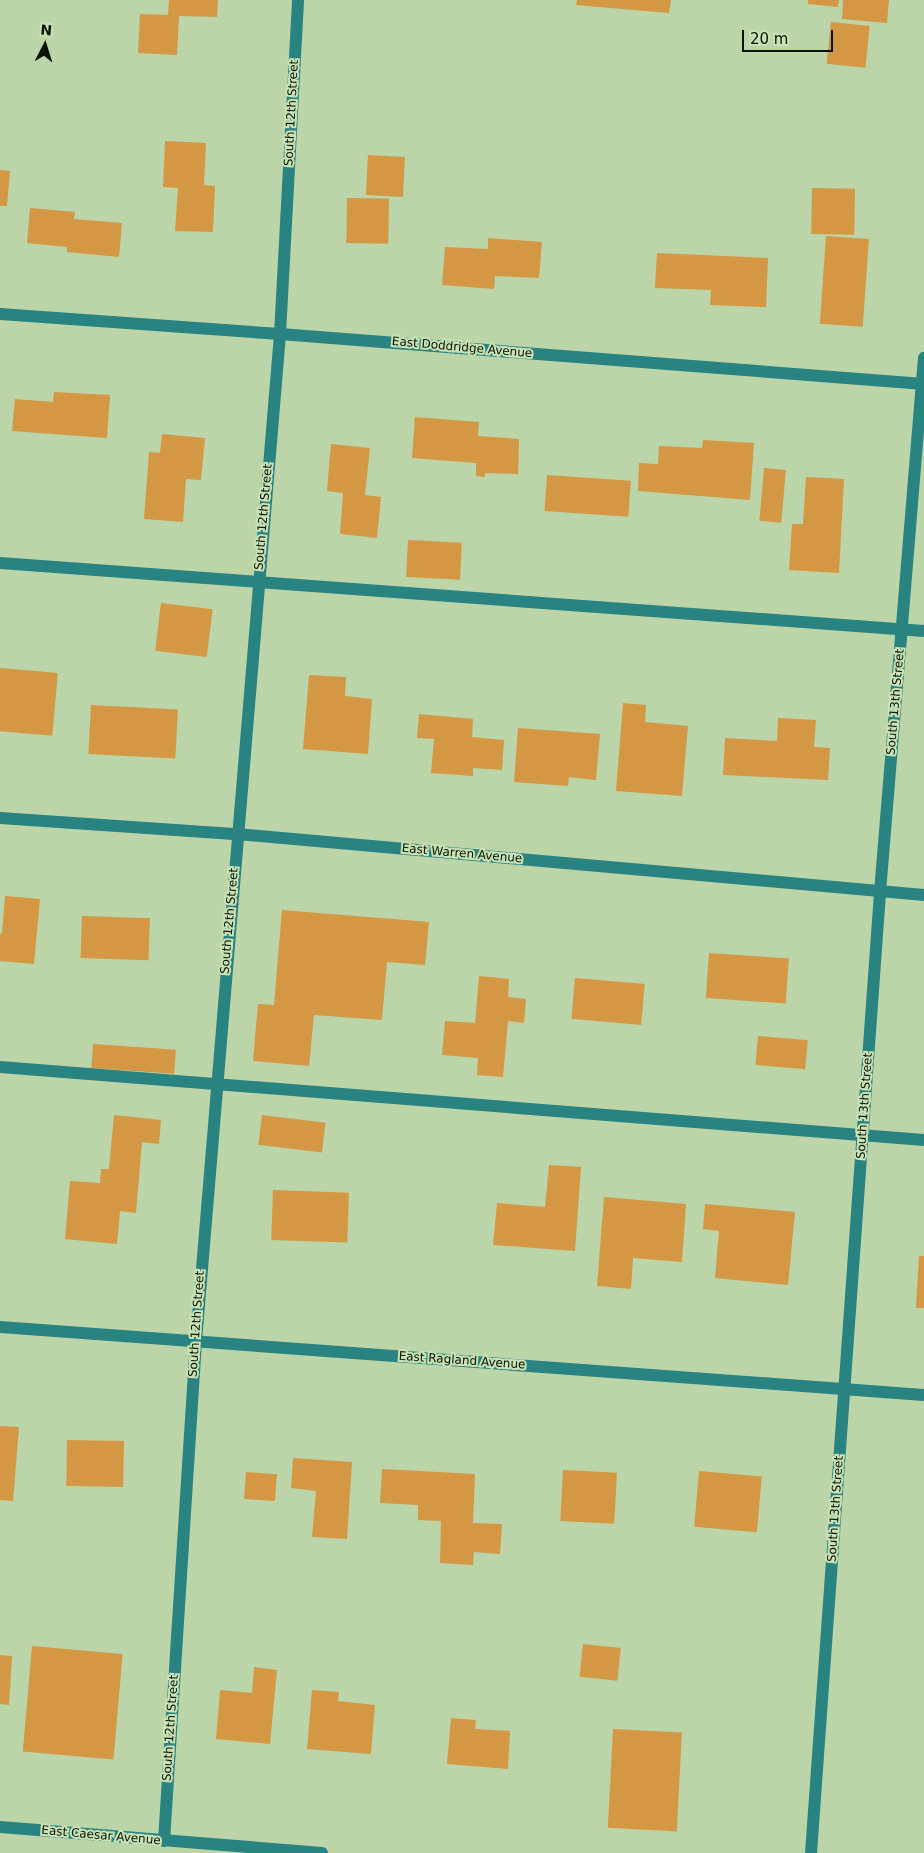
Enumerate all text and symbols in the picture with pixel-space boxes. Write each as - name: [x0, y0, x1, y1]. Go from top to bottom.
- north arrow: [20, 20, 70, 70]
- scale bar: [744, 20, 835, 52]
- text: N: [40, 22, 53, 39]
- text: 20 m: [750, 30, 788, 48]
- street label: South 12th Street: [282, 59, 302, 167]
- street label: East Doddridge Avenue: [391, 335, 533, 361]
- street label: South 12th Street: [252, 463, 276, 571]
- street label: South 13th Street: [884, 648, 908, 756]
- street label: East Warren Avenue: [401, 842, 523, 866]
- street label: South 12th Street: [218, 867, 242, 975]
- street label: South 13th Street: [854, 1052, 876, 1160]
- street label: South 12th Street: [186, 1270, 208, 1378]
- street label: East Ragland Avenue: [398, 1349, 526, 1373]
- street label: South 13th Street: [825, 1455, 847, 1563]
- street label: South 12th Street: [160, 1674, 182, 1782]
- street label: East Caesar Avenue: [41, 1824, 161, 1848]

